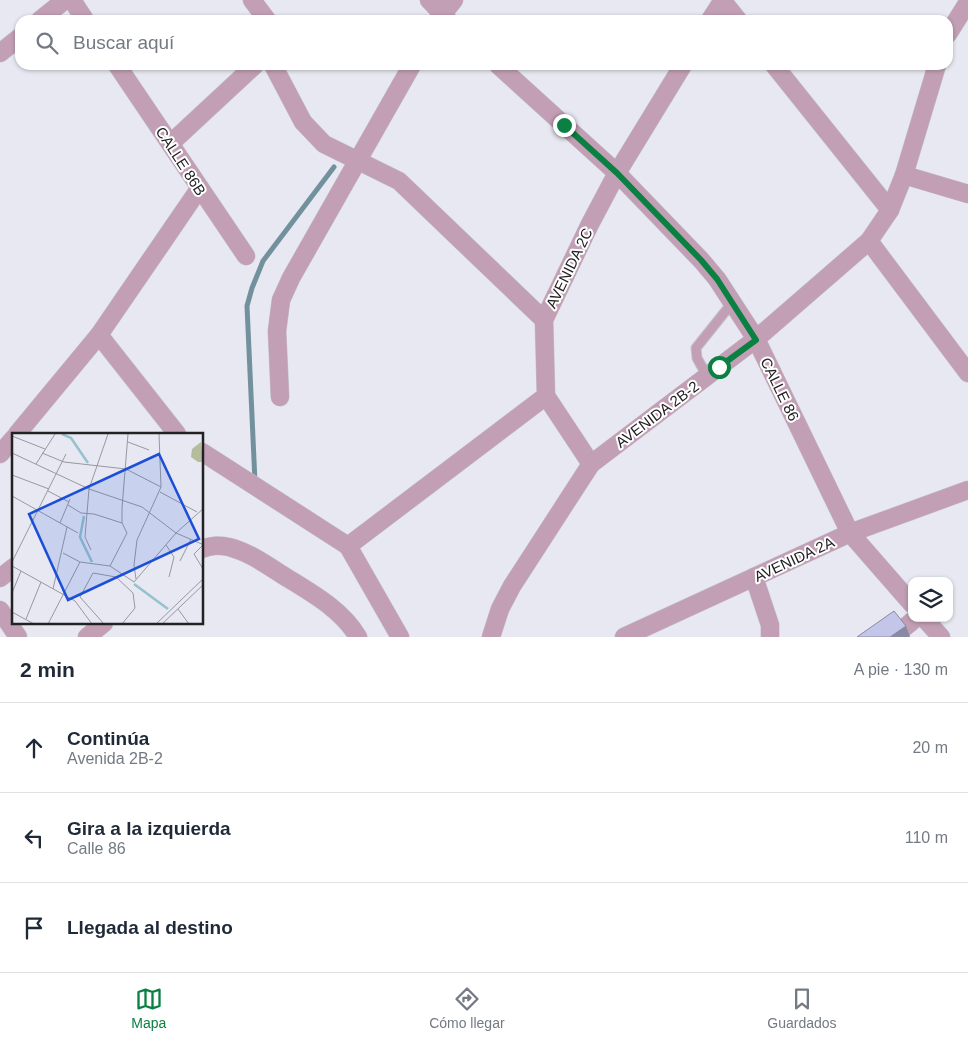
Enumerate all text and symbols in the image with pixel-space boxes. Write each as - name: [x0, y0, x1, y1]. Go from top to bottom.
- search box: [15, 15, 953, 70]
- icon: search: [33, 29, 61, 57]
- text: Buscar aquí: [73, 32, 174, 53]
- route end: [553, 114, 576, 137]
- street label: CALLE 86B: [153, 123, 209, 199]
- street label: AVENIDA 2C: [542, 225, 596, 311]
- street label: CALLE 86: [757, 355, 803, 423]
- route start: [708, 356, 731, 379]
- street label: AVENIDA 2B-2: [612, 377, 702, 451]
- inset map: [12, 433, 204, 624]
- street label: AVENIDA 2A: [751, 533, 837, 585]
- map controls: [908, 577, 953, 622]
- button: layers: [908, 577, 953, 622]
- text: 2 min: [20, 658, 75, 681]
- text: A pie · 130 m: [854, 661, 948, 678]
- text: Continúa: [67, 728, 149, 749]
- icon: ahead: [20, 734, 48, 762]
- text: 20 m: [912, 739, 948, 756]
- text: Avenida 2B-2: [67, 750, 163, 767]
- text: Gira a la izquierda: [67, 818, 231, 839]
- icon: left: [20, 824, 48, 852]
- text: 110 m: [905, 829, 948, 846]
- text: Calle 86: [67, 840, 126, 857]
- icon: arrive: [20, 914, 48, 942]
- text: Llegada al destino: [67, 917, 233, 938]
- tab: Mapa: [131, 985, 166, 1031]
- tab: Cómo llegar: [429, 985, 505, 1031]
- tab: Guardados: [767, 985, 837, 1031]

